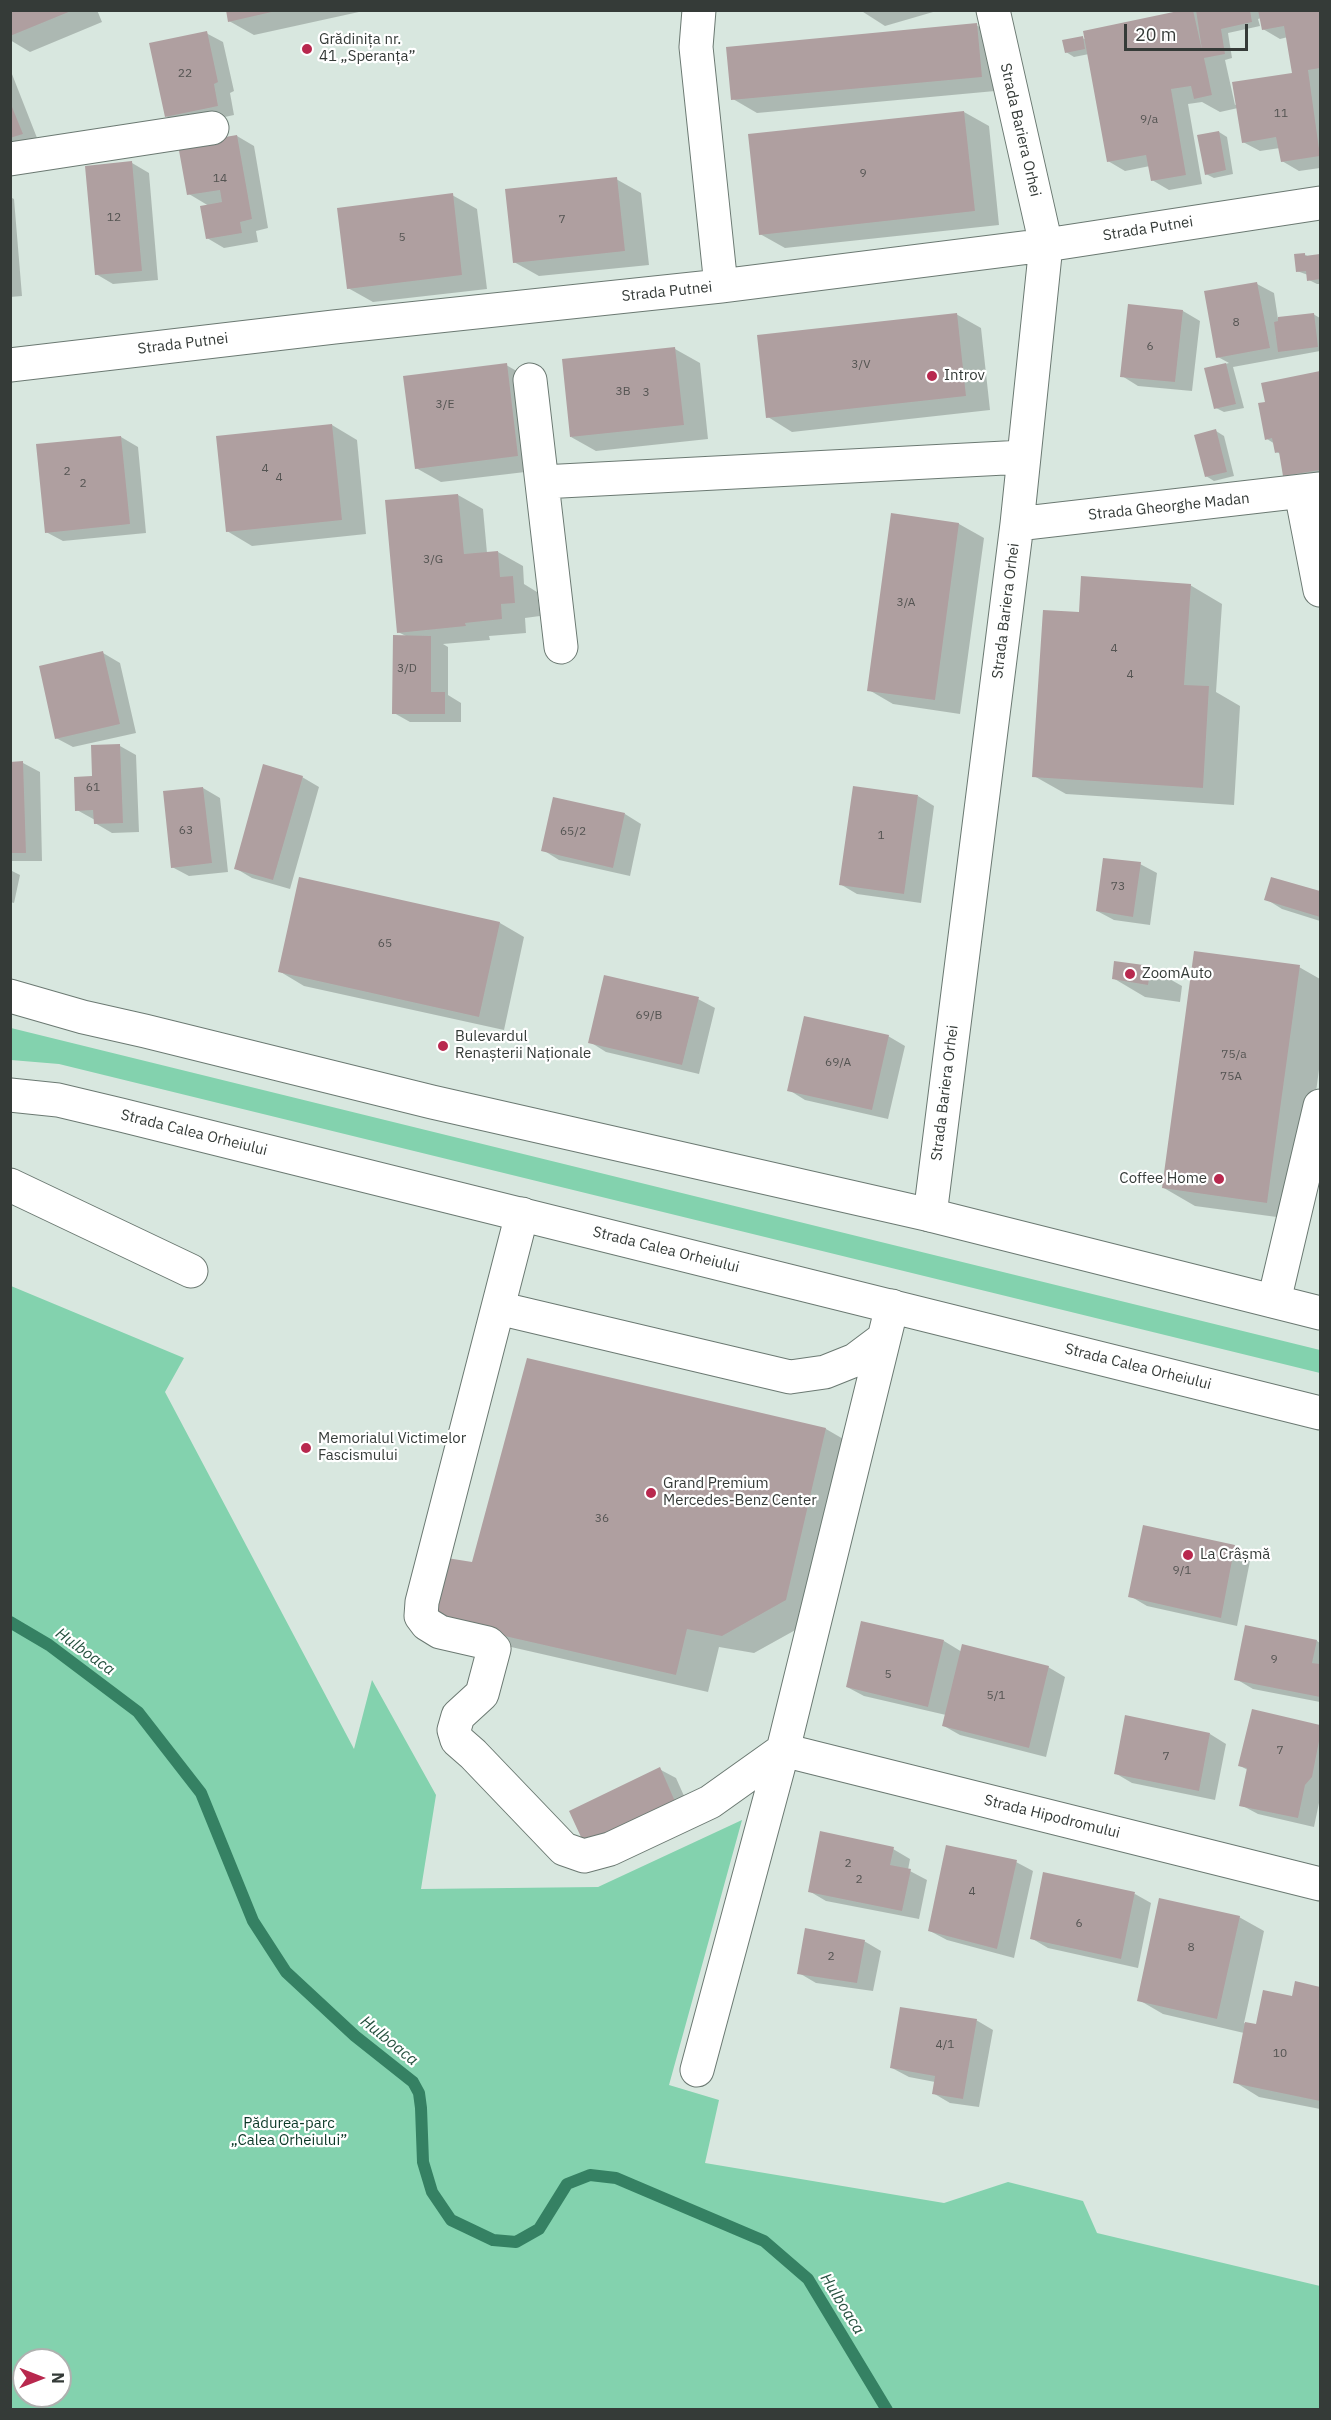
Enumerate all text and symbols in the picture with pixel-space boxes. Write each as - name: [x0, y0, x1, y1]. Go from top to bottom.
- scale bar: [1127, 12, 1252, 50]
- text: 20 m: [1135, 23, 1177, 46]
- place label: Grădinița nr. 41 „Speranța”: [319, 31, 416, 66]
- marker: Grădinița nr. 41 „Speranța”: [300, 42, 314, 56]
- street label: Strada Bariera Orhei: [996, 61, 1044, 199]
- house number: 22: [178, 67, 192, 81]
- house number: 11: [1274, 107, 1288, 121]
- house number: 9/a: [1140, 113, 1158, 127]
- house number: 9: [859, 167, 867, 181]
- house number: 14: [213, 172, 227, 186]
- house number: 12: [107, 211, 121, 225]
- house number: 7: [558, 213, 566, 227]
- street label: Strada Putnei: [1102, 213, 1194, 245]
- house number: 5: [398, 231, 406, 245]
- street label: Strada Putnei: [621, 278, 713, 306]
- house number: 8: [1232, 316, 1240, 330]
- street label: Strada Putnei: [137, 330, 229, 358]
- house number: 6: [1146, 340, 1154, 354]
- house number: 3/V: [851, 358, 871, 372]
- place label: Introv: [944, 367, 985, 385]
- marker: Introv: [925, 369, 939, 383]
- house number: 3B: [615, 385, 631, 399]
- house number: 3: [642, 386, 650, 400]
- house number: 3/E: [436, 398, 454, 412]
- house number: 4: [261, 462, 269, 476]
- house number: 2: [63, 465, 71, 479]
- house number: 4: [275, 471, 283, 485]
- house number: 2: [79, 477, 87, 491]
- street label: Strada Gheorghe Madan: [1087, 490, 1251, 524]
- street label: Strada Bariera Orhei: [989, 542, 1023, 680]
- house number: 3/G: [423, 553, 443, 567]
- house number: 3/A: [897, 596, 915, 610]
- house number: 4: [1110, 642, 1118, 656]
- house number: 3/D: [397, 662, 417, 676]
- house number: 4: [1126, 668, 1134, 682]
- house number: 61: [86, 781, 100, 795]
- house number: 63: [179, 824, 193, 838]
- house number: 65/2: [560, 825, 586, 839]
- house number: 1: [877, 829, 885, 843]
- house number: 73: [1111, 880, 1125, 894]
- house number: 65: [378, 937, 392, 951]
- place label: ZoomAuto: [1142, 965, 1212, 983]
- marker: ZoomAuto: [1123, 967, 1137, 981]
- house number: 69/B: [636, 1009, 662, 1023]
- street label: Strada Bariera Orhei: [928, 1024, 962, 1162]
- place label: Bulevardul Renașterii Naționale: [455, 1028, 591, 1063]
- marker: Bulevardul Renașterii Naționale: [436, 1039, 450, 1053]
- house number: 75/a: [1221, 1048, 1247, 1062]
- house number: 69/A: [825, 1056, 851, 1070]
- house number: 75A: [1220, 1070, 1242, 1084]
- street label: Strada Calea Orheiului: [119, 1106, 269, 1160]
- place label: Coffee Home: [1119, 1170, 1207, 1188]
- marker: Coffee Home: [1212, 1172, 1226, 1186]
- street label: Strada Calea Orheiului: [591, 1223, 741, 1277]
- street label: Strada Calea Orheiului: [1063, 1340, 1213, 1394]
- place label: Memorialul Victimelor Fascismului: [318, 1430, 466, 1465]
- marker: Memorialul Victimelor Fascismului: [299, 1441, 313, 1455]
- place label: Grand Premium Mercedes-Benz Center: [663, 1475, 817, 1510]
- marker: Grand Premium Mercedes-Benz Center: [644, 1486, 658, 1500]
- house number: 36: [595, 1512, 609, 1526]
- place label: La Crâșmă: [1200, 1546, 1270, 1564]
- marker: La Crâșmă: [1181, 1548, 1195, 1562]
- house number: 9/1: [1173, 1564, 1191, 1578]
- water label: Hulboaca: [52, 1624, 118, 1680]
- house number: 9: [1270, 1653, 1278, 1667]
- house number: 5: [884, 1668, 892, 1682]
- house number: 5/1: [987, 1689, 1005, 1703]
- house number: 7: [1276, 1744, 1284, 1758]
- house number: 7: [1162, 1750, 1170, 1764]
- street label: Strada Hipodromului: [982, 1791, 1122, 1843]
- house number: 2: [844, 1857, 852, 1871]
- house number: 2: [855, 1873, 863, 1887]
- house number: 4: [968, 1885, 976, 1899]
- house number: 6: [1075, 1917, 1083, 1931]
- house number: 8: [1187, 1941, 1195, 1955]
- house number: 2: [827, 1950, 835, 1964]
- water label: Hulboaca: [356, 2012, 422, 2070]
- house number: 4/1: [936, 2038, 954, 2052]
- house number: 10: [1273, 2047, 1287, 2061]
- park label: Pădurea-parc „Calea Orheiului”: [231, 2115, 347, 2150]
- water label: Hulboaca: [816, 2270, 868, 2338]
- north arrow: [12, 2348, 72, 2408]
- text: N: [48, 2372, 68, 2384]

